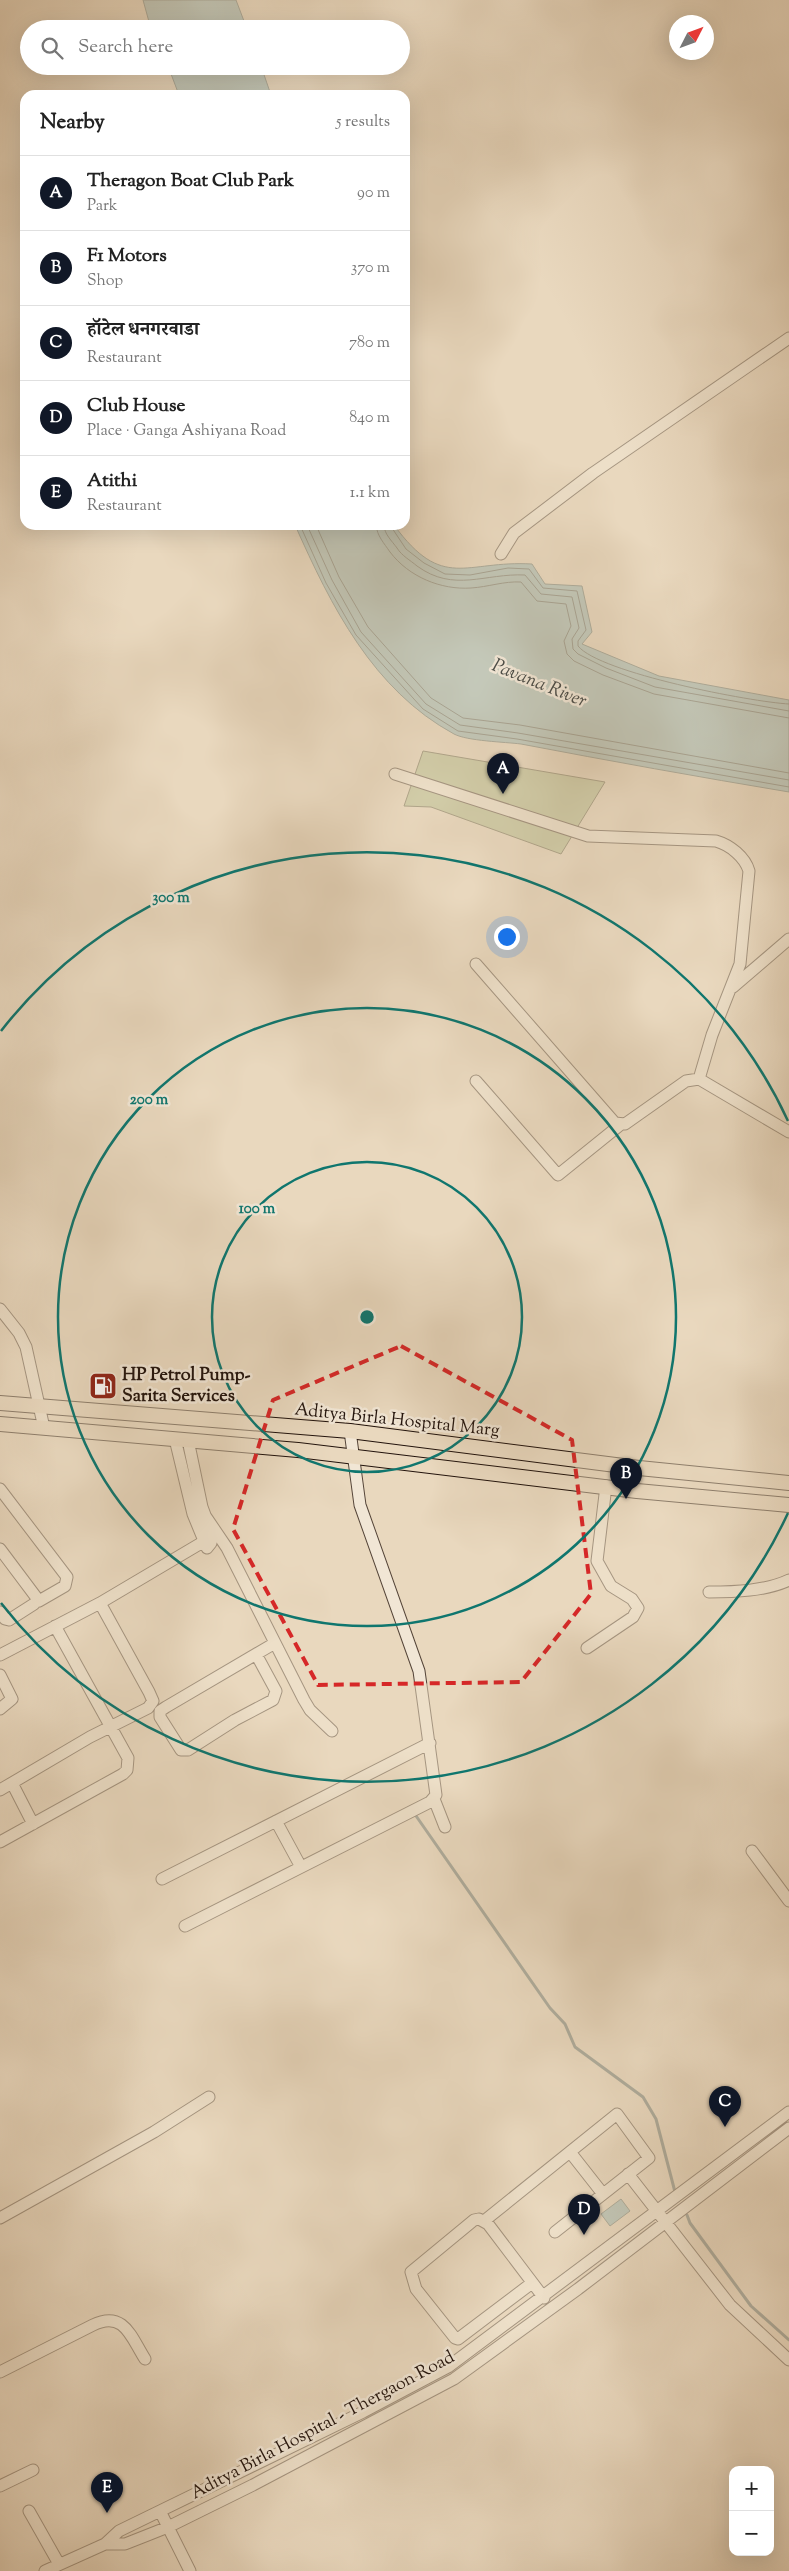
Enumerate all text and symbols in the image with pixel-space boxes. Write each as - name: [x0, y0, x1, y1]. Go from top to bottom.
- north arrow: [669, 15, 714, 60]
- search box: [20, 20, 410, 75]
- icon: search: [38, 34, 66, 62]
- text: Search here: [78, 34, 173, 61]
- text: Nearby: [40, 108, 105, 138]
- text: 5 results: [336, 111, 390, 134]
- text: Theragon Boat Club Park: [87, 168, 294, 195]
- text: A: [50, 182, 63, 205]
- text: 90 m: [357, 182, 390, 205]
- text: Park: [87, 195, 118, 218]
- text: F1 Motors: [87, 243, 167, 270]
- text: B: [51, 257, 61, 280]
- text: 370 m: [351, 257, 390, 280]
- text: Shop: [87, 270, 123, 293]
- text: हॉटेल धनगरवाडा: [87, 317, 199, 344]
- text: C: [50, 332, 62, 355]
- text: 780 m: [349, 332, 390, 355]
- text: Restaurant: [87, 347, 162, 370]
- text: Club House: [87, 393, 185, 420]
- text: D: [50, 407, 62, 430]
- text: 840 m: [349, 407, 390, 430]
- text: Place · Ganga Ashiyana Road: [87, 420, 286, 443]
- text: Atithi: [87, 468, 137, 495]
- text: E: [51, 482, 61, 505]
- text: 1.1 km: [350, 482, 390, 505]
- text: Restaurant: [87, 495, 162, 518]
- water label: Pavana River: [488, 653, 591, 715]
- pin: A: [487, 753, 519, 794]
- text: 300 m: [152, 888, 190, 909]
- your location: [494, 924, 520, 950]
- text: 200 m: [130, 1090, 169, 1111]
- text: 100 m: [239, 1199, 276, 1220]
- centre of rings: [358, 1308, 376, 1326]
- place label: HP Petrol Pump- Sarita Services: [122, 1363, 251, 1410]
- fuel station icon: HP Petrol Pump- Sarita Services: [88, 1371, 118, 1401]
- street label: Aditya Birla Hospital Marg: [293, 1397, 501, 1445]
- pin: B: [610, 1458, 642, 1499]
- pin: C: [709, 2086, 741, 2127]
- pin: D: [568, 2194, 600, 2235]
- street label: Aditya Birla Hospital - Thergaon Road: [186, 2345, 460, 2507]
- map controls: [729, 2466, 774, 2556]
- button: +: [729, 2466, 774, 2511]
- pin: E: [91, 2472, 123, 2513]
- button: −: [729, 2511, 774, 2556]

